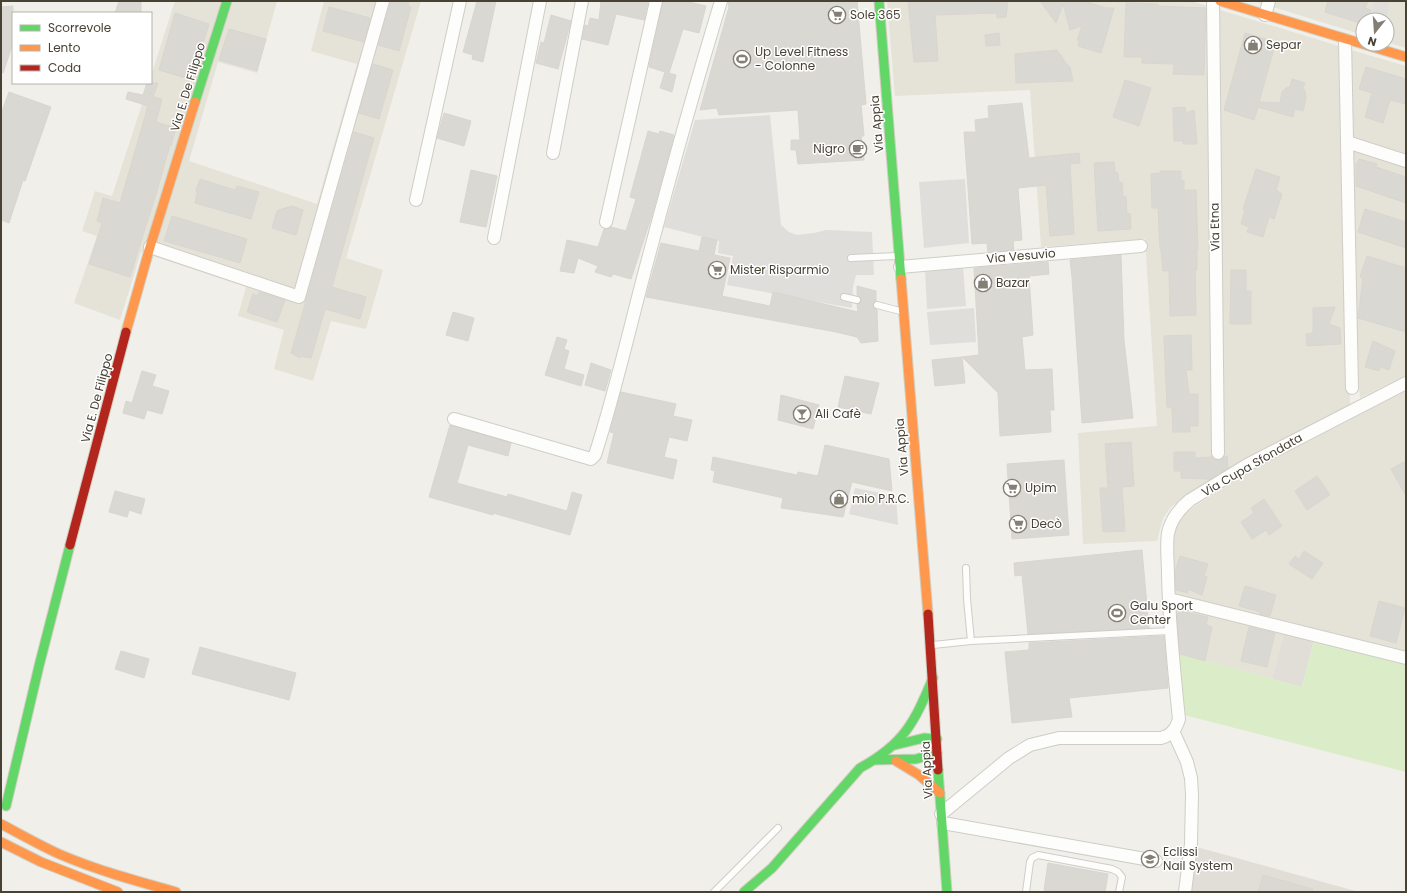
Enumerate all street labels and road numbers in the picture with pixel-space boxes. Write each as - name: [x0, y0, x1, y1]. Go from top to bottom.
- street label: Via E. De Filippo: [166, 40, 209, 133]
- street label: Via Appia: [866, 95, 887, 154]
- street label: Via Etna: [1206, 203, 1223, 252]
- street label: Via Vesuvio: [986, 244, 1056, 267]
- street label: Via E. De Filippo: [76, 351, 117, 445]
- street label: Via Appia: [891, 418, 912, 477]
- street label: Via Cupa Sfondata: [1198, 429, 1305, 500]
- street label: Via Appia: [917, 741, 937, 799]

